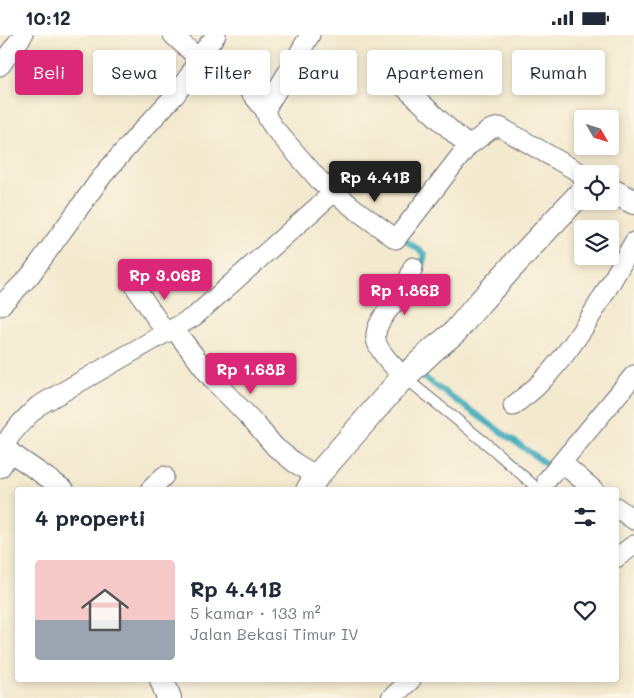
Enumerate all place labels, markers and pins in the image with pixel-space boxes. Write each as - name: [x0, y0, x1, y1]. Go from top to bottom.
- pin: Rp 4.41B: [323, 161, 427, 203]
- pin: Rp 3.06B: [113, 259, 217, 301]
- pin: Rp 1.86B: [353, 273, 457, 316]
- pin: Rp 1.68B: [199, 353, 303, 395]

